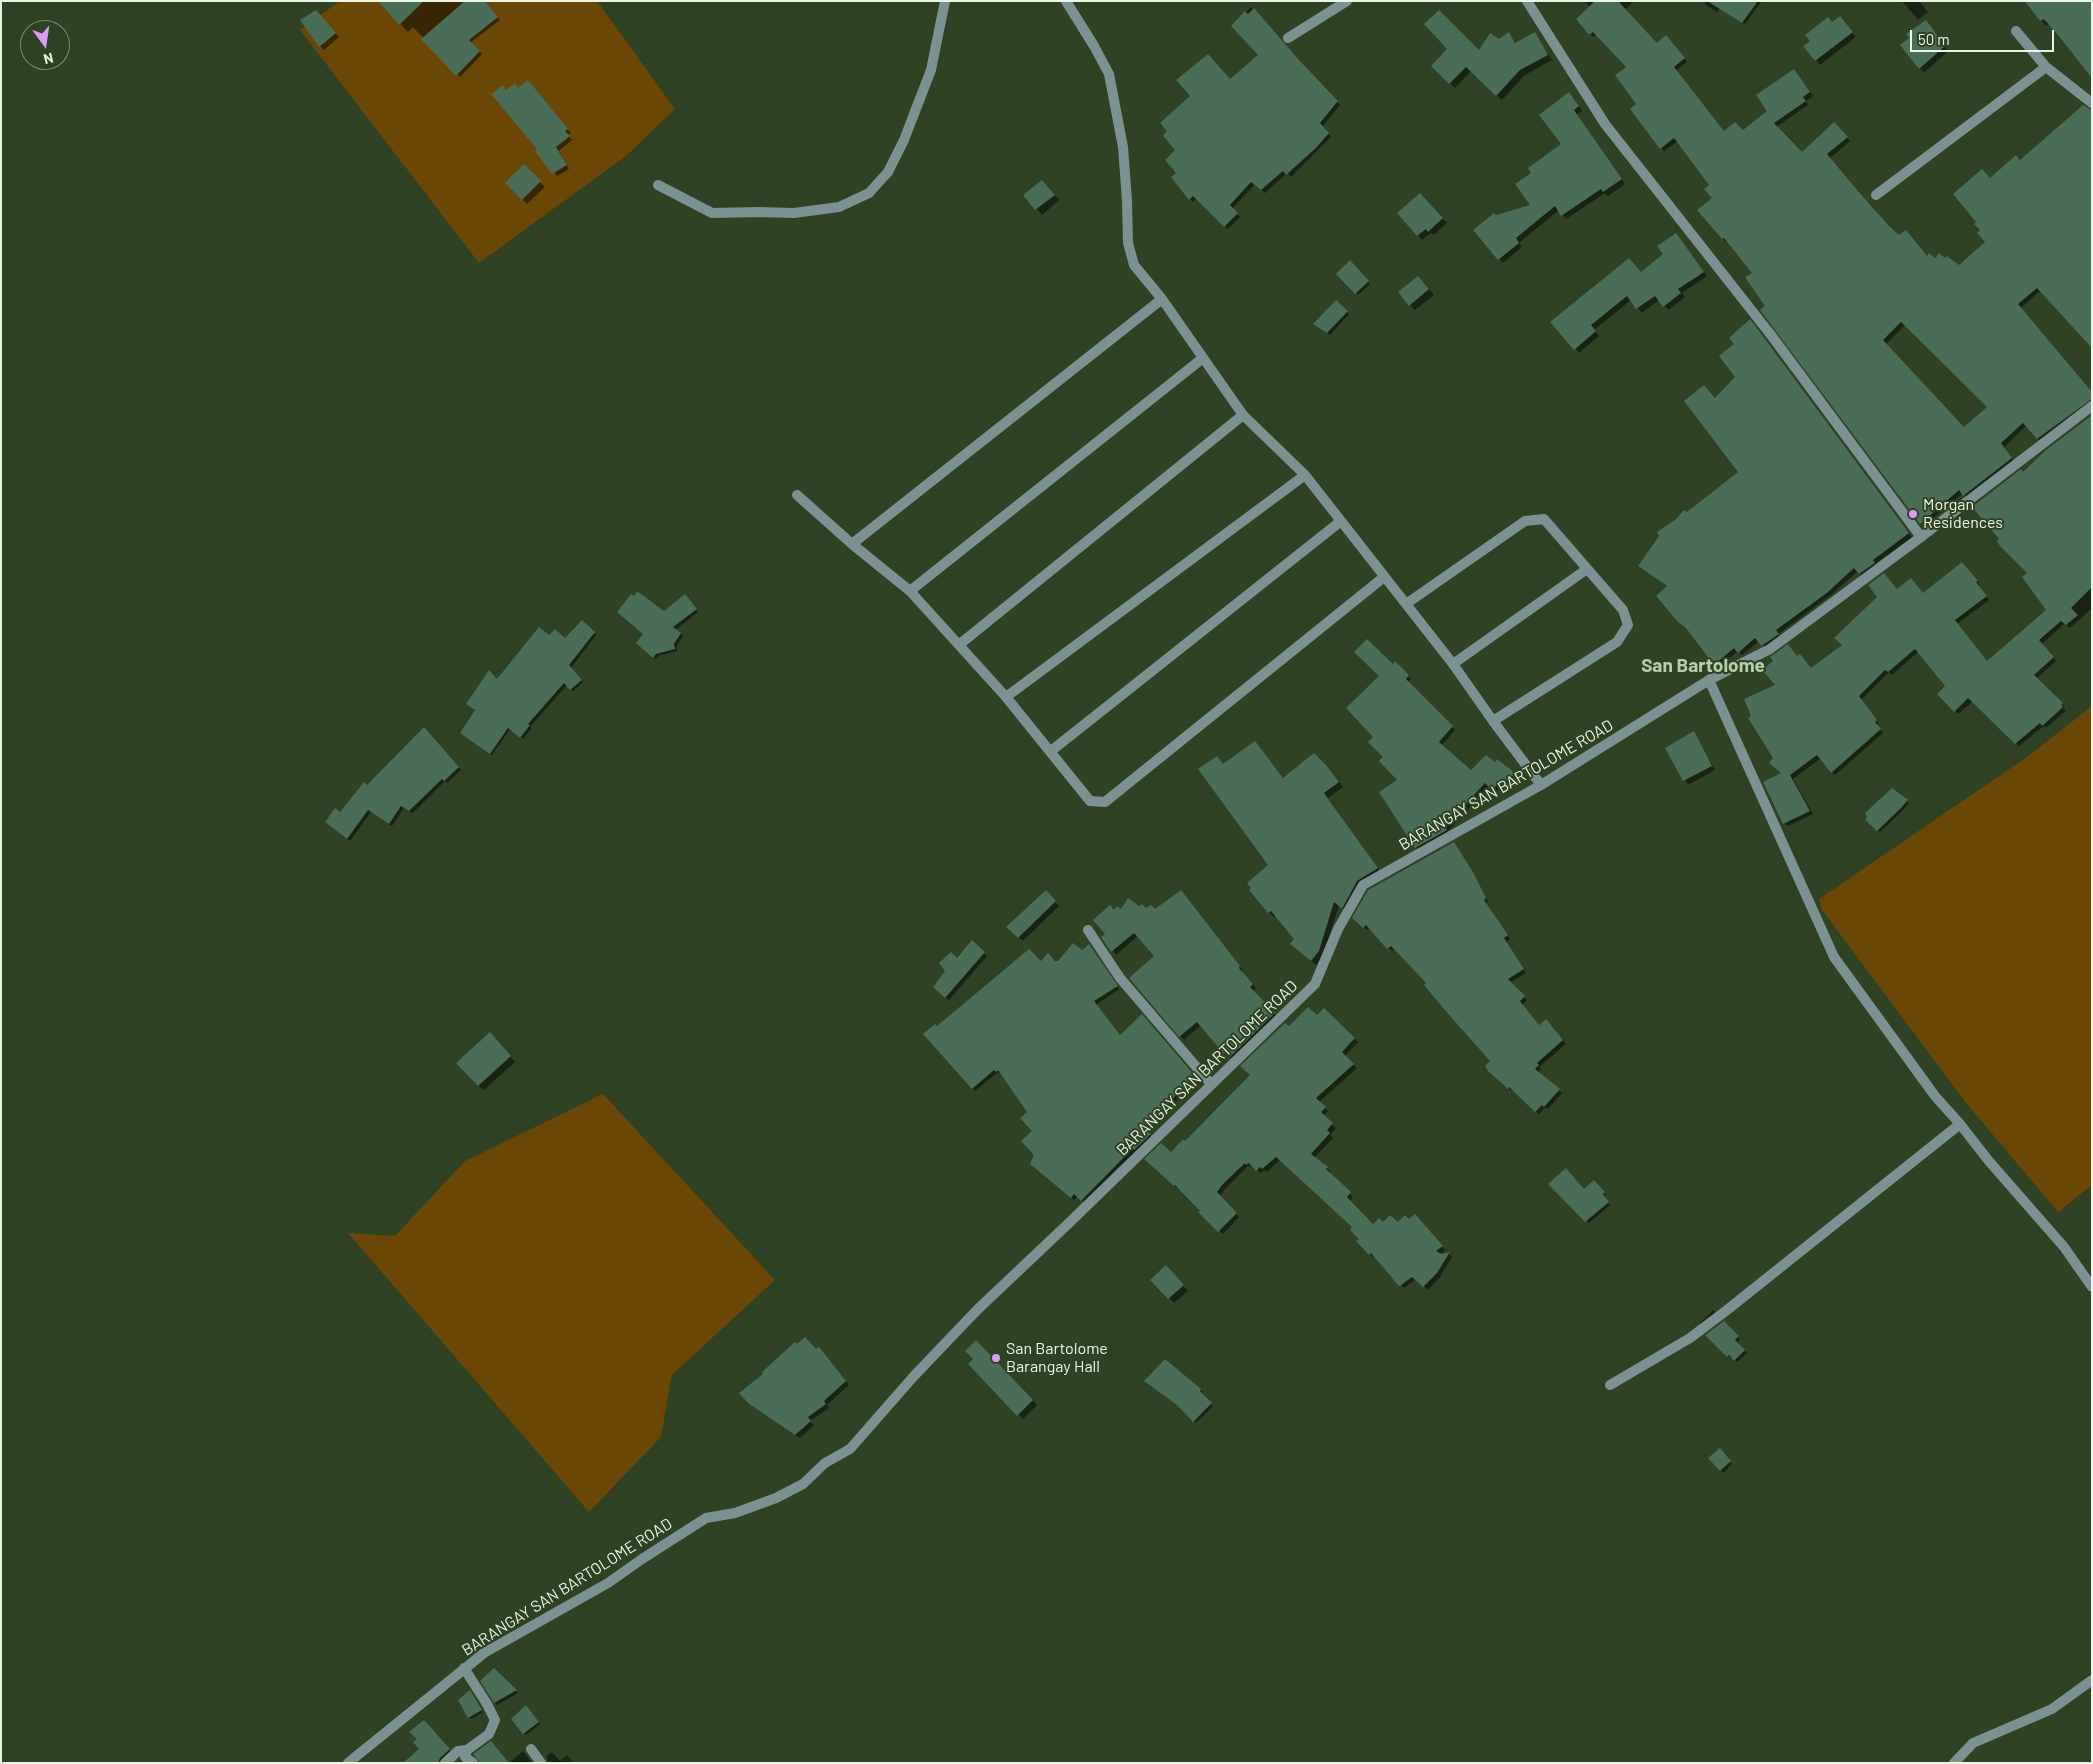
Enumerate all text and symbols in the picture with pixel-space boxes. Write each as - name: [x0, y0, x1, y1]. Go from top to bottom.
- north arrow: [20, 20, 70, 70]
- scale bar: [1913, 20, 2057, 52]
- text: 50 m: [1918, 30, 1950, 48]
- text: N: [42, 50, 55, 68]
- place label: Morgan Residences: [1923, 495, 2003, 533]
- marker: Morgan Residences: [1907, 508, 1919, 520]
- district label: San Bartolome: [1641, 655, 1765, 677]
- street label: BARANGAY SAN BARTOLOME ROAD: [1396, 716, 1616, 854]
- street label: BARANGAY SAN BARTOLOME ROAD: [1113, 976, 1301, 1160]
- place label: San Bartolome Barangay Hall: [1006, 1339, 1108, 1377]
- marker: San Bartolome Barangay Hall: [990, 1352, 1002, 1364]
- street label: BARANGAY SAN BARTOLOME ROAD: [458, 1514, 676, 1660]

